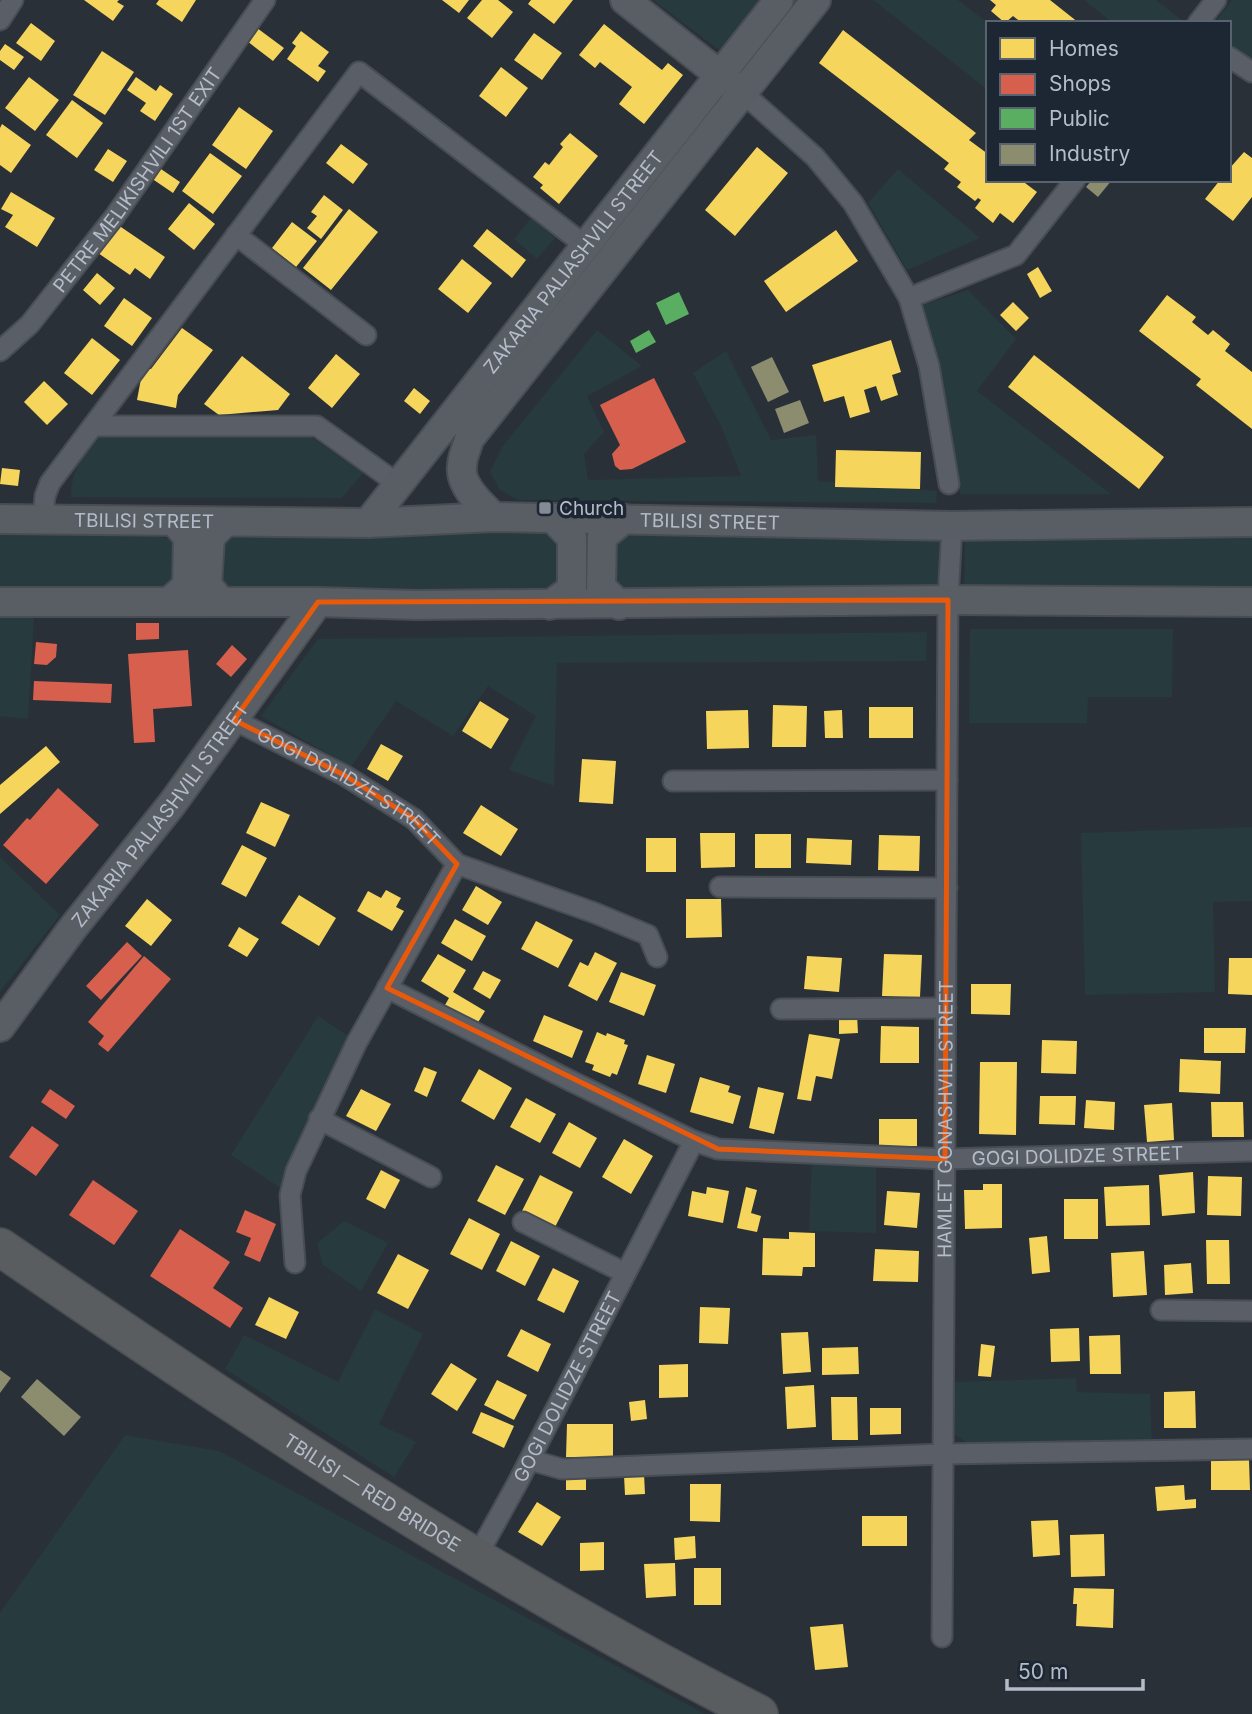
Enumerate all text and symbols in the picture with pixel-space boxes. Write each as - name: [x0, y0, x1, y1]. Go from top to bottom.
- legend: [986, 21, 1231, 182]
- text: Homes: [1049, 36, 1119, 61]
- street label: PETRE MELIKISHVILI 1ST EXIT: [48, 63, 227, 297]
- text: Shops: [1049, 71, 1111, 96]
- text: Public: [1049, 106, 1110, 131]
- text: Industry: [1049, 141, 1131, 166]
- street label: ZAKARIA PALIASHVILI STREET: [479, 146, 668, 378]
- place label: Church: [559, 497, 624, 520]
- marker: Church: [537, 500, 553, 516]
- street label: TBILISI STREET: [74, 509, 214, 533]
- street label: TBILISI STREET: [640, 509, 780, 535]
- street label: ZAKARIA PALIASHVILI STREET: [67, 698, 254, 932]
- street label: GOGI DOLIDZE STREET: [253, 722, 445, 851]
- street label: HAMLET GONASHVILI STREET: [933, 980, 958, 1258]
- street label: GOGI DOLIDZE STREET: [971, 1142, 1184, 1170]
- street label: GOGI DOLIDZE STREET: [509, 1288, 626, 1486]
- street label: TBILISI — RED BRIDGE: [279, 1429, 465, 1557]
- scale bar: [1007, 1648, 1144, 1692]
- text: 50 m: [1018, 1659, 1068, 1684]

